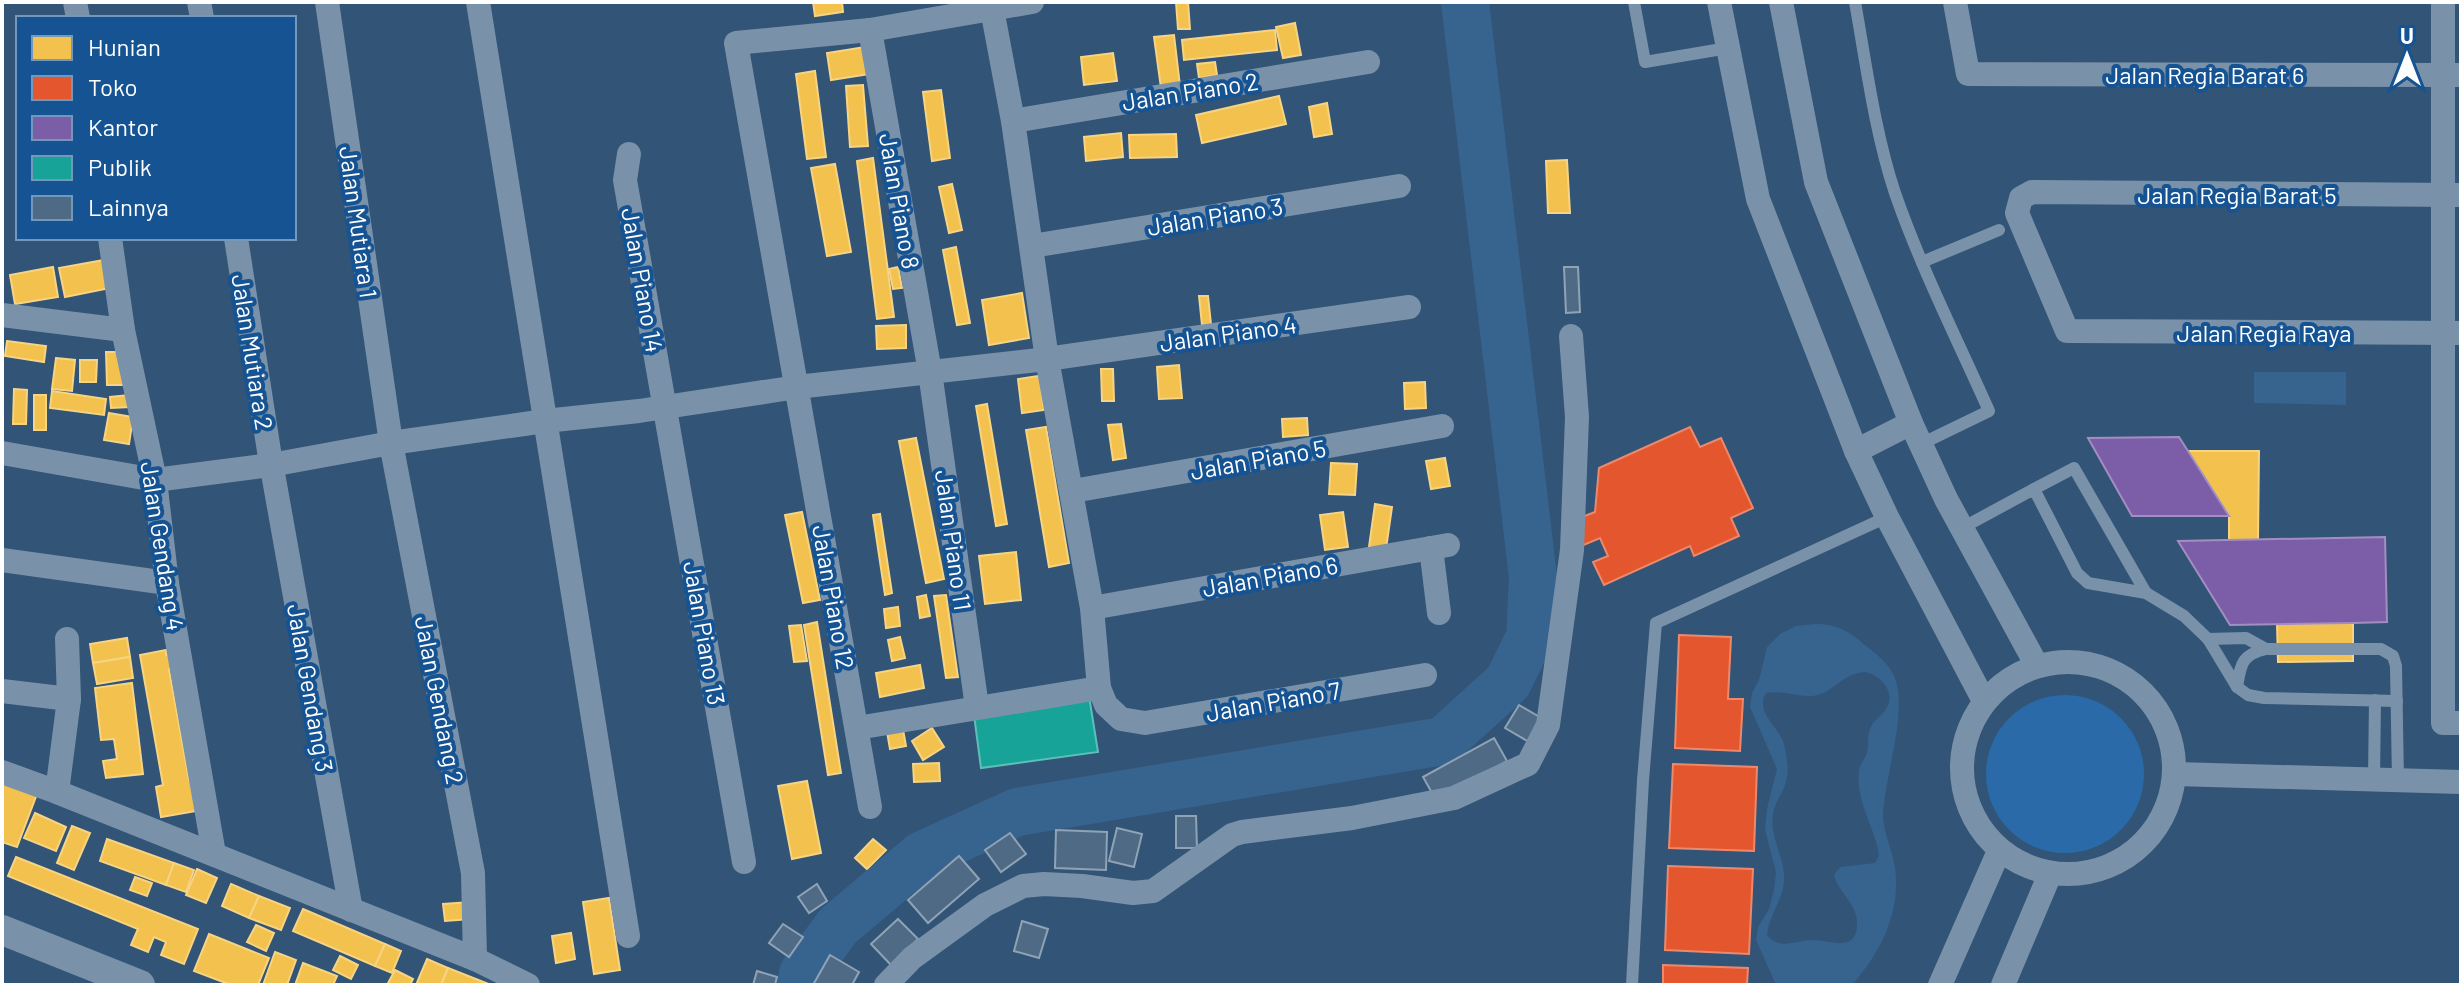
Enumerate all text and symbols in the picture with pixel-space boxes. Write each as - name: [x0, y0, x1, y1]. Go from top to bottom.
- legend: [16, 16, 296, 240]
- north arrow: [2367, 16, 2447, 96]
- text: U: [2400, 22, 2414, 48]
- text: Hunian: [88, 32, 161, 61]
- street label: Jalan Regia Barat 6: [2106, 60, 2304, 89]
- street label: Jalan Piano 2: [1120, 66, 1260, 116]
- text: Toko: [88, 72, 138, 101]
- text: Kantor: [88, 112, 158, 141]
- street label: Jalan Piano 8: [874, 131, 926, 271]
- street label: Jalan Mutiara 1: [334, 144, 384, 300]
- text: Publik: [88, 152, 152, 181]
- street label: Jalan Regia Barat 5: [2138, 180, 2336, 209]
- street label: Jalan Piano 3: [1145, 191, 1285, 241]
- text: Lainnya: [88, 192, 169, 221]
- street label: Jalan Piano 14: [616, 205, 670, 355]
- street label: Jalan Mutiara 2: [226, 272, 280, 432]
- street label: Jalan Piano 4: [1158, 309, 1298, 357]
- street label: Jalan Regia Raya: [2177, 318, 2351, 347]
- street label: Jalan Piano 5: [1188, 433, 1328, 485]
- street label: Jalan Gendang 4: [135, 459, 191, 633]
- street label: Jalan Piano 11: [930, 468, 978, 612]
- street label: Jalan Piano 12: [807, 523, 861, 671]
- street label: Jalan Piano 6: [1200, 550, 1340, 602]
- street label: Jalan Piano 13: [678, 559, 732, 707]
- street label: Jalan Gendang 3: [282, 602, 340, 774]
- street label: Jalan Gendang 2: [409, 613, 471, 787]
- street label: Jalan Piano 7: [1203, 675, 1343, 727]

